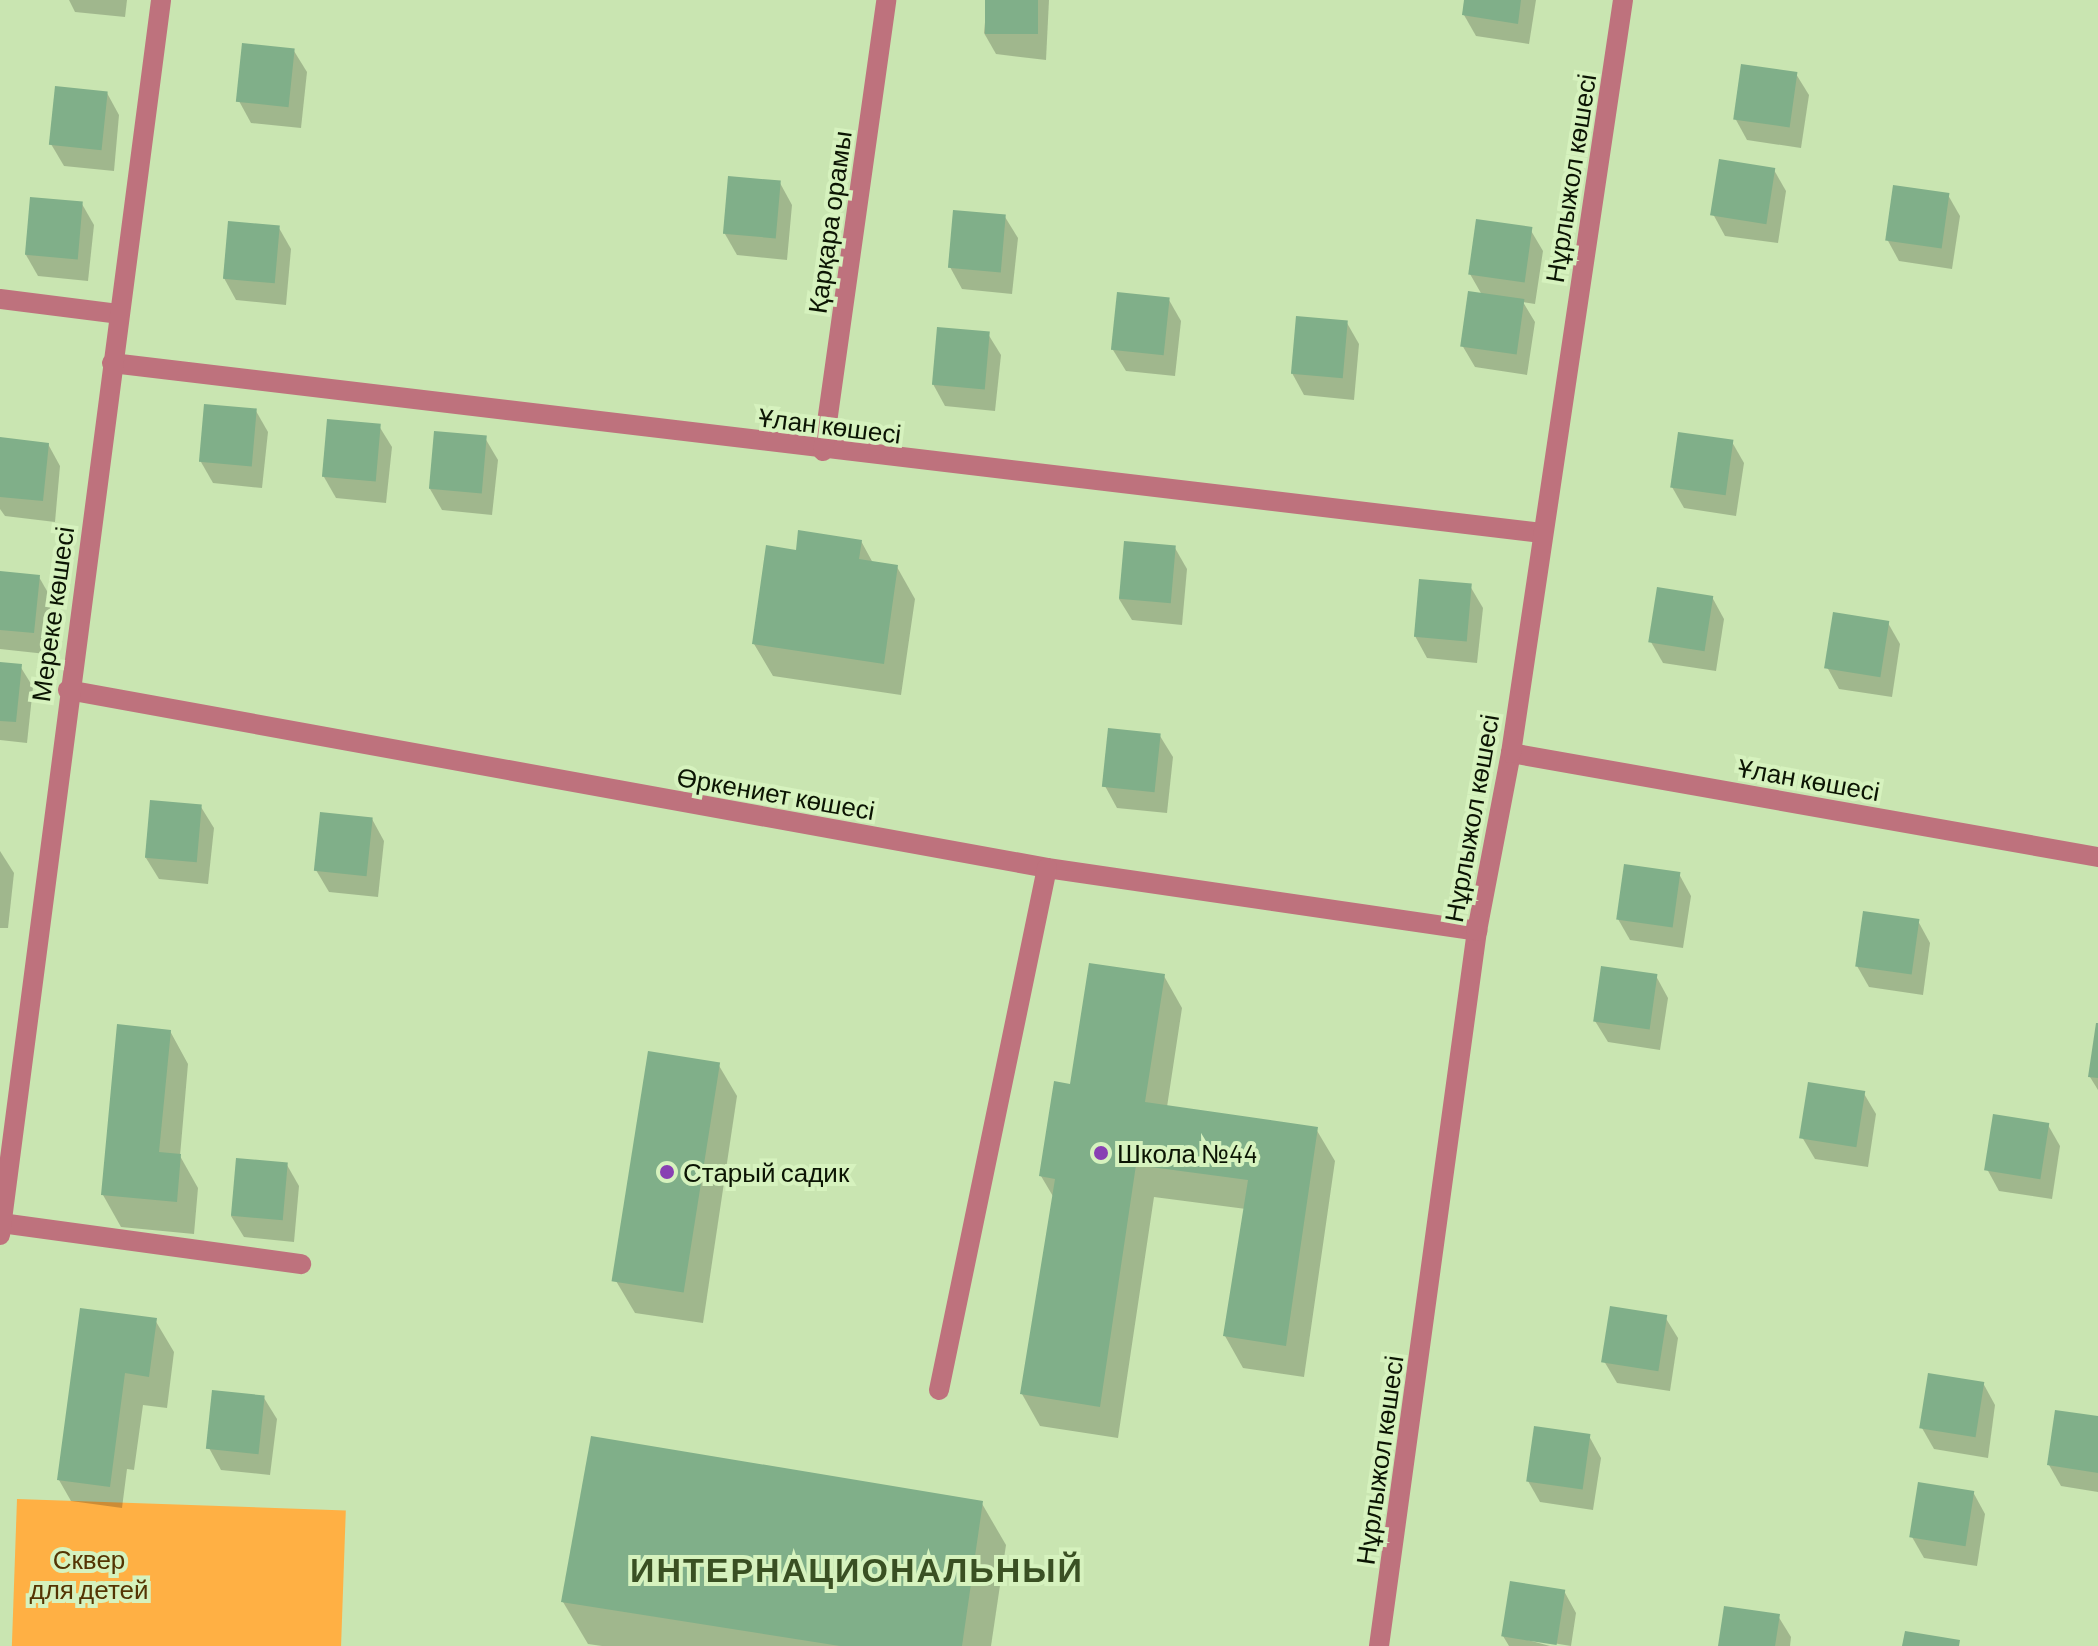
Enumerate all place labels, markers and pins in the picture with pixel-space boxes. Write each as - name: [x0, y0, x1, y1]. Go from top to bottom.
- place label: Школа №44: [1117, 1137, 1258, 1169]
- marker: Школа №44: [1092, 1144, 1110, 1162]
- place label: Старый садик: [683, 1156, 849, 1188]
- marker: Старый садик: [658, 1163, 676, 1181]

